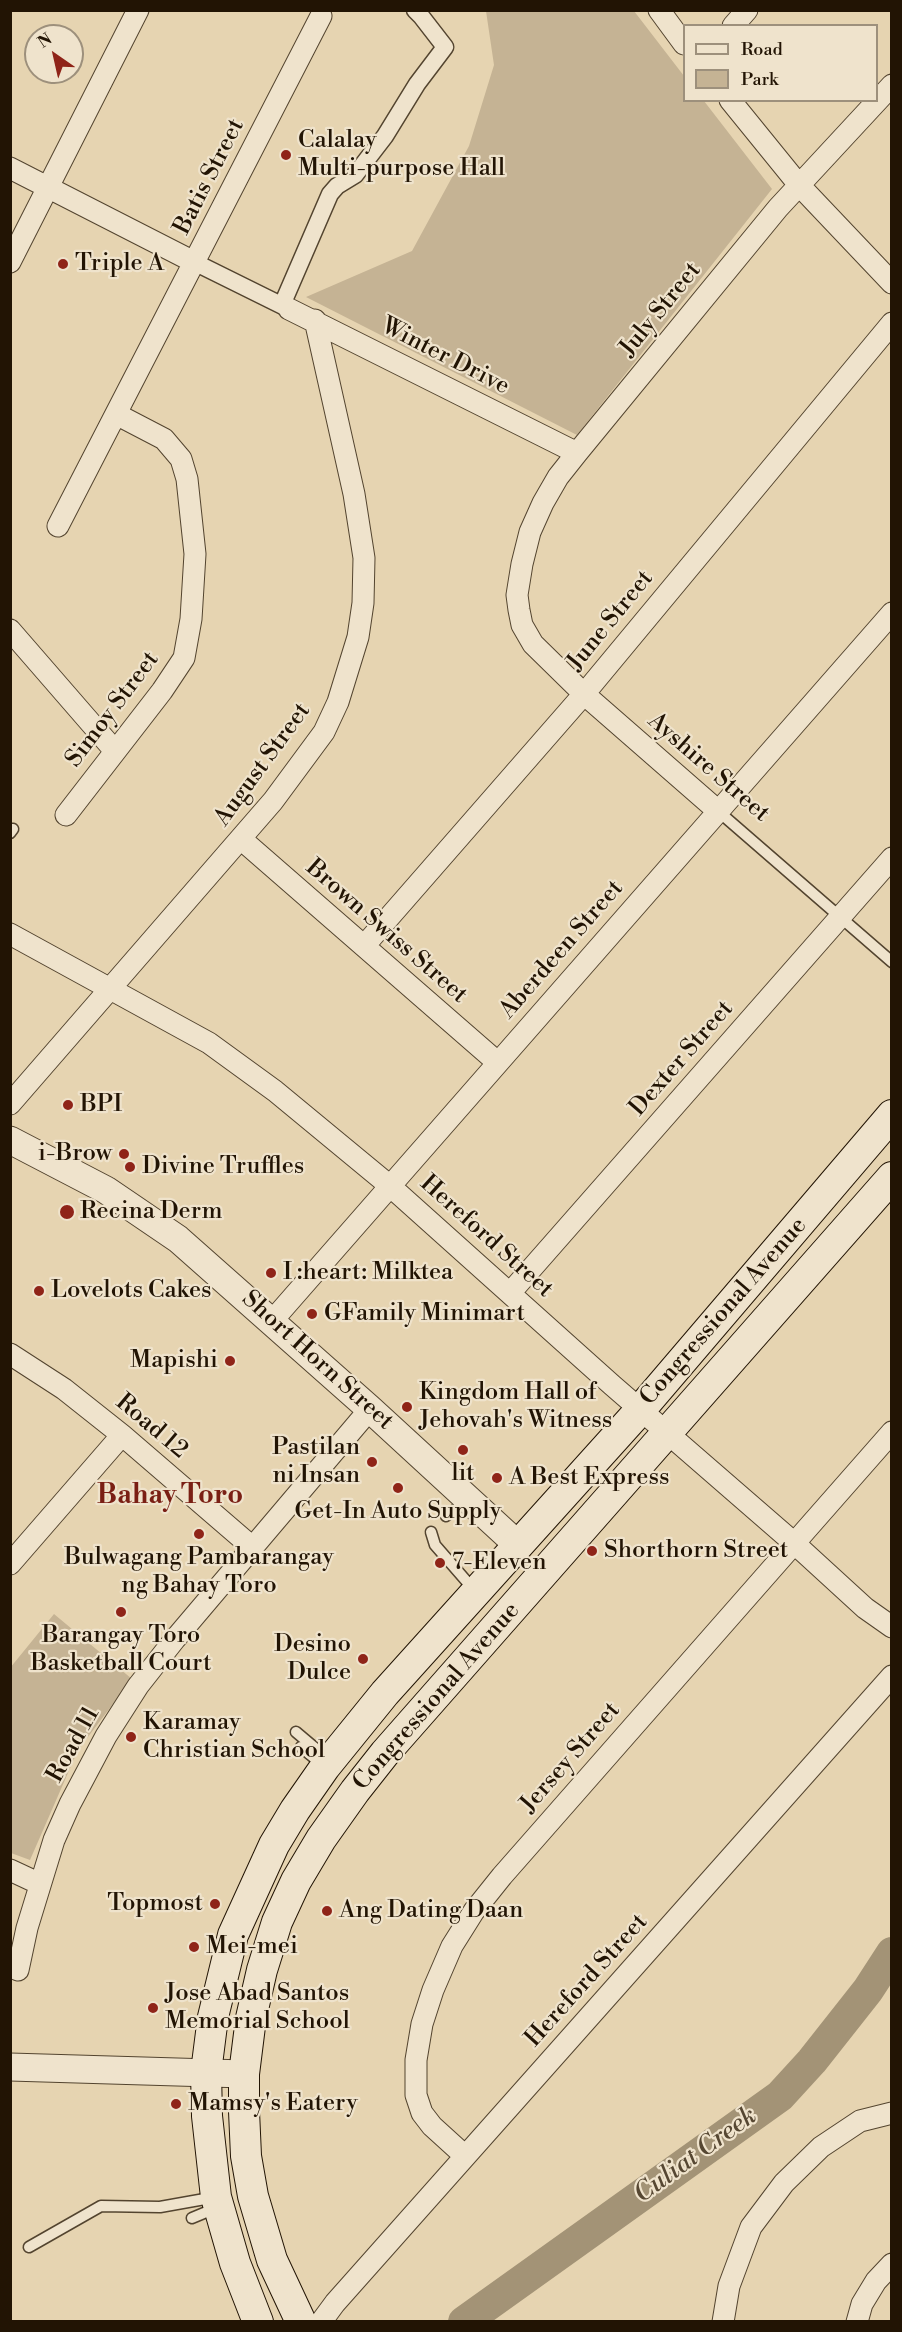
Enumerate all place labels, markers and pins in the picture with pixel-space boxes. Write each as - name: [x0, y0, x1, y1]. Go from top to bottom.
- place label: Calalay Multi-purpose Hall: [298, 127, 505, 183]
- marker: Calalay Multi-purpose Hall: [279, 148, 293, 162]
- place label: Triple A: [75, 250, 164, 278]
- marker: Triple A: [56, 257, 70, 271]
- place label: BPI: [80, 1091, 122, 1119]
- marker: BPI: [61, 1098, 75, 1112]
- place label: i-Brow: [38, 1140, 112, 1168]
- marker: i-Brow: [117, 1147, 131, 1161]
- place label: Divine Truffles: [142, 1153, 304, 1181]
- marker: Divine Truffles: [123, 1160, 137, 1174]
- place label: Recina Derm: [80, 1198, 223, 1226]
- marker: Recina Derm: [58, 1203, 76, 1221]
- place label: I :heart: Milktea: [283, 1259, 453, 1287]
- marker: I :heart: Milktea: [264, 1266, 278, 1280]
- place label: Lovelots Cakes: [51, 1277, 212, 1305]
- marker: Lovelots Cakes: [32, 1284, 46, 1298]
- place label: GFamily Minimart: [324, 1300, 525, 1328]
- marker: GFamily Minimart: [305, 1307, 319, 1321]
- place label: Mapishi: [130, 1347, 218, 1375]
- marker: Mapishi: [223, 1354, 237, 1368]
- place label: Kingdom Hall of Jehovah's Witness: [419, 1379, 612, 1435]
- marker: Kingdom Hall of Jehovah's Witness: [400, 1400, 414, 1414]
- place label: Pastilan ni Insan: [272, 1434, 360, 1490]
- marker: lit: [456, 1443, 470, 1457]
- marker: Pastilan ni Insan: [365, 1455, 379, 1469]
- place label: lit: [451, 1460, 475, 1488]
- place label: A Best Express: [509, 1464, 669, 1492]
- marker: A Best Express: [490, 1471, 504, 1485]
- marker: Get-In Auto Supply: [391, 1481, 405, 1495]
- place label: Get-In Auto Supply: [295, 1498, 501, 1526]
- marker: Bulwagang Pambarangay ng Bahay Toro: [192, 1527, 206, 1541]
- place label: Shorthorn Street: [604, 1537, 788, 1565]
- place label: Bulwagang Pambarangay ng Bahay Toro: [64, 1544, 334, 1600]
- marker: Shorthorn Street: [585, 1544, 599, 1558]
- place label: 7-Eleven: [452, 1549, 547, 1577]
- marker: 7-Eleven: [433, 1556, 447, 1570]
- marker: Barangay Toro Basketball Court: [114, 1605, 128, 1619]
- place label: Barangay Toro Basketball Court: [31, 1622, 211, 1678]
- place label: Desino Dulce: [274, 1631, 351, 1687]
- marker: Desino Dulce: [356, 1652, 370, 1666]
- place label: Karamay Christian School: [143, 1709, 325, 1765]
- marker: Karamay Christian School: [124, 1730, 138, 1744]
- place label: Topmost: [107, 1890, 203, 1918]
- marker: Topmost: [208, 1897, 222, 1911]
- place label: Ang Dating Daan: [339, 1897, 523, 1925]
- marker: Ang Dating Daan: [320, 1904, 334, 1918]
- place label: Mei-mei: [206, 1933, 298, 1961]
- marker: Mei-mei: [187, 1940, 201, 1954]
- place label: Jose Abad Santos Memorial School: [165, 1980, 350, 2036]
- marker: Jose Abad Santos Memorial School: [146, 2001, 160, 2015]
- place label: Mamsy's Eatery: [188, 2090, 358, 2118]
- marker: Mamsy's Eatery: [169, 2097, 183, 2111]

